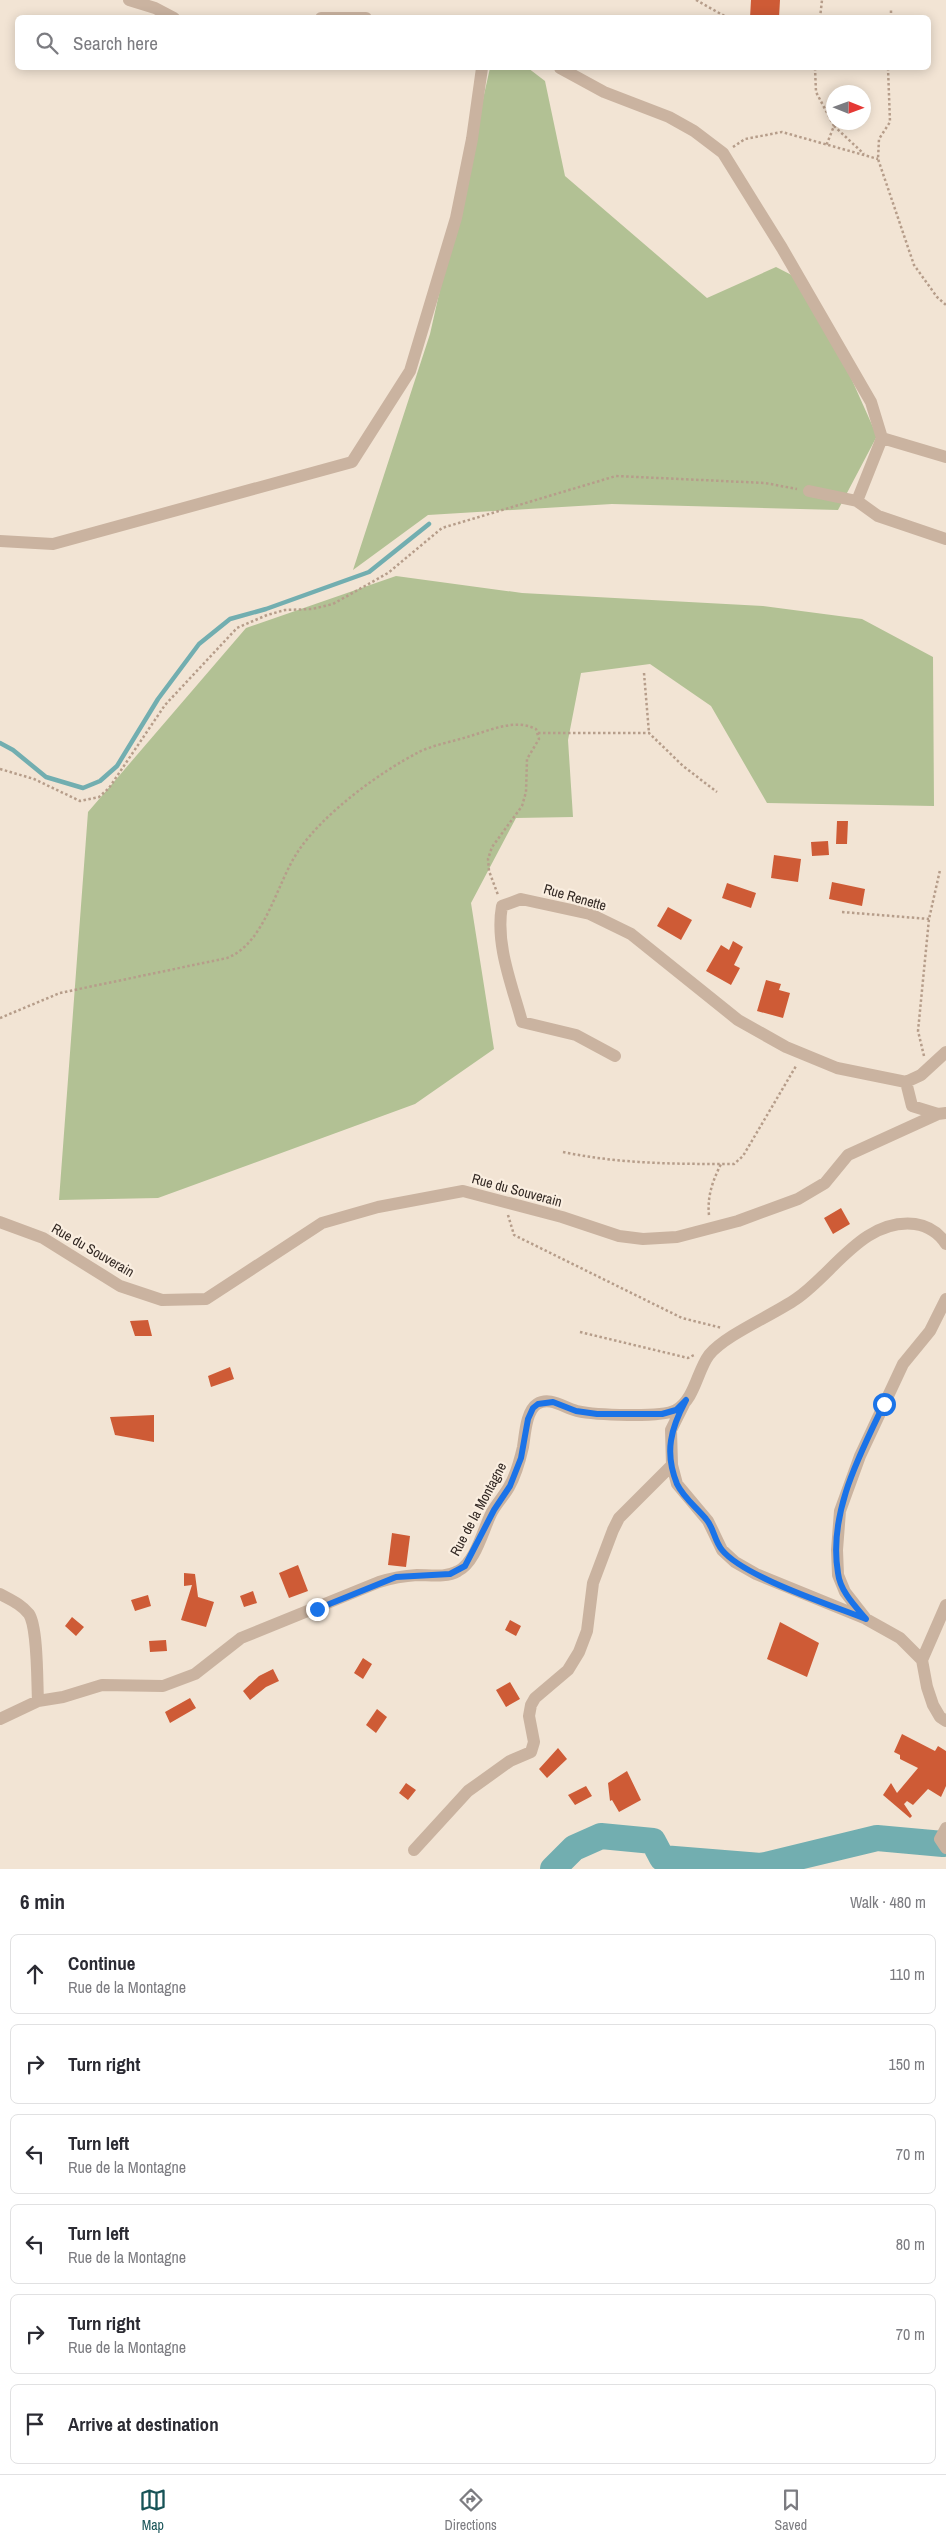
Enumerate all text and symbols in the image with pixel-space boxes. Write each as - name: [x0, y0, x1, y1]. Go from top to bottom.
- search box: [15, 15, 931, 70]
- icon: search: [33, 29, 61, 57]
- text: Search here: [73, 30, 158, 56]
- north arrow: [826, 85, 871, 130]
- street label: Rue Renette: [542, 879, 608, 915]
- street label: Rue du Souverain: [470, 1169, 564, 1211]
- street label: Rue du Souverain: [48, 1219, 138, 1281]
- route start: [873, 1393, 896, 1416]
- street label: Rue de la Montagne: [446, 1459, 510, 1559]
- route end: [306, 1598, 329, 1621]
- text: 6 min: [20, 1887, 65, 1916]
- text: Walk · 480 m: [850, 1891, 926, 1913]
- text: Continue: [68, 1950, 136, 1976]
- icon: ahead: [21, 1960, 49, 1988]
- text: 110 m: [889, 1963, 925, 1985]
- text: Rue de la Montagne: [68, 1976, 186, 1998]
- icon: right: [21, 2050, 49, 2078]
- text: Turn right: [68, 2051, 140, 2077]
- text: 150 m: [889, 2053, 925, 2075]
- text: Turn left: [68, 2130, 129, 2156]
- icon: left: [21, 2140, 49, 2168]
- text: 70 m: [896, 2143, 925, 2165]
- text: Rue de la Montagne: [68, 2156, 186, 2178]
- text: Turn left: [68, 2220, 129, 2246]
- icon: left: [21, 2230, 49, 2258]
- text: 80 m: [896, 2233, 925, 2255]
- text: Rue de la Montagne: [68, 2246, 186, 2268]
- text: Turn right: [68, 2310, 140, 2336]
- icon: right: [21, 2320, 49, 2348]
- text: 70 m: [896, 2323, 925, 2345]
- text: Rue de la Montagne: [68, 2336, 186, 2358]
- icon: arrive: [21, 2410, 49, 2438]
- text: Arrive at destination: [68, 2411, 219, 2437]
- tab: Map: [139, 2486, 167, 2534]
- tab: Directions: [445, 2486, 497, 2534]
- tab: Saved: [775, 2486, 807, 2534]

